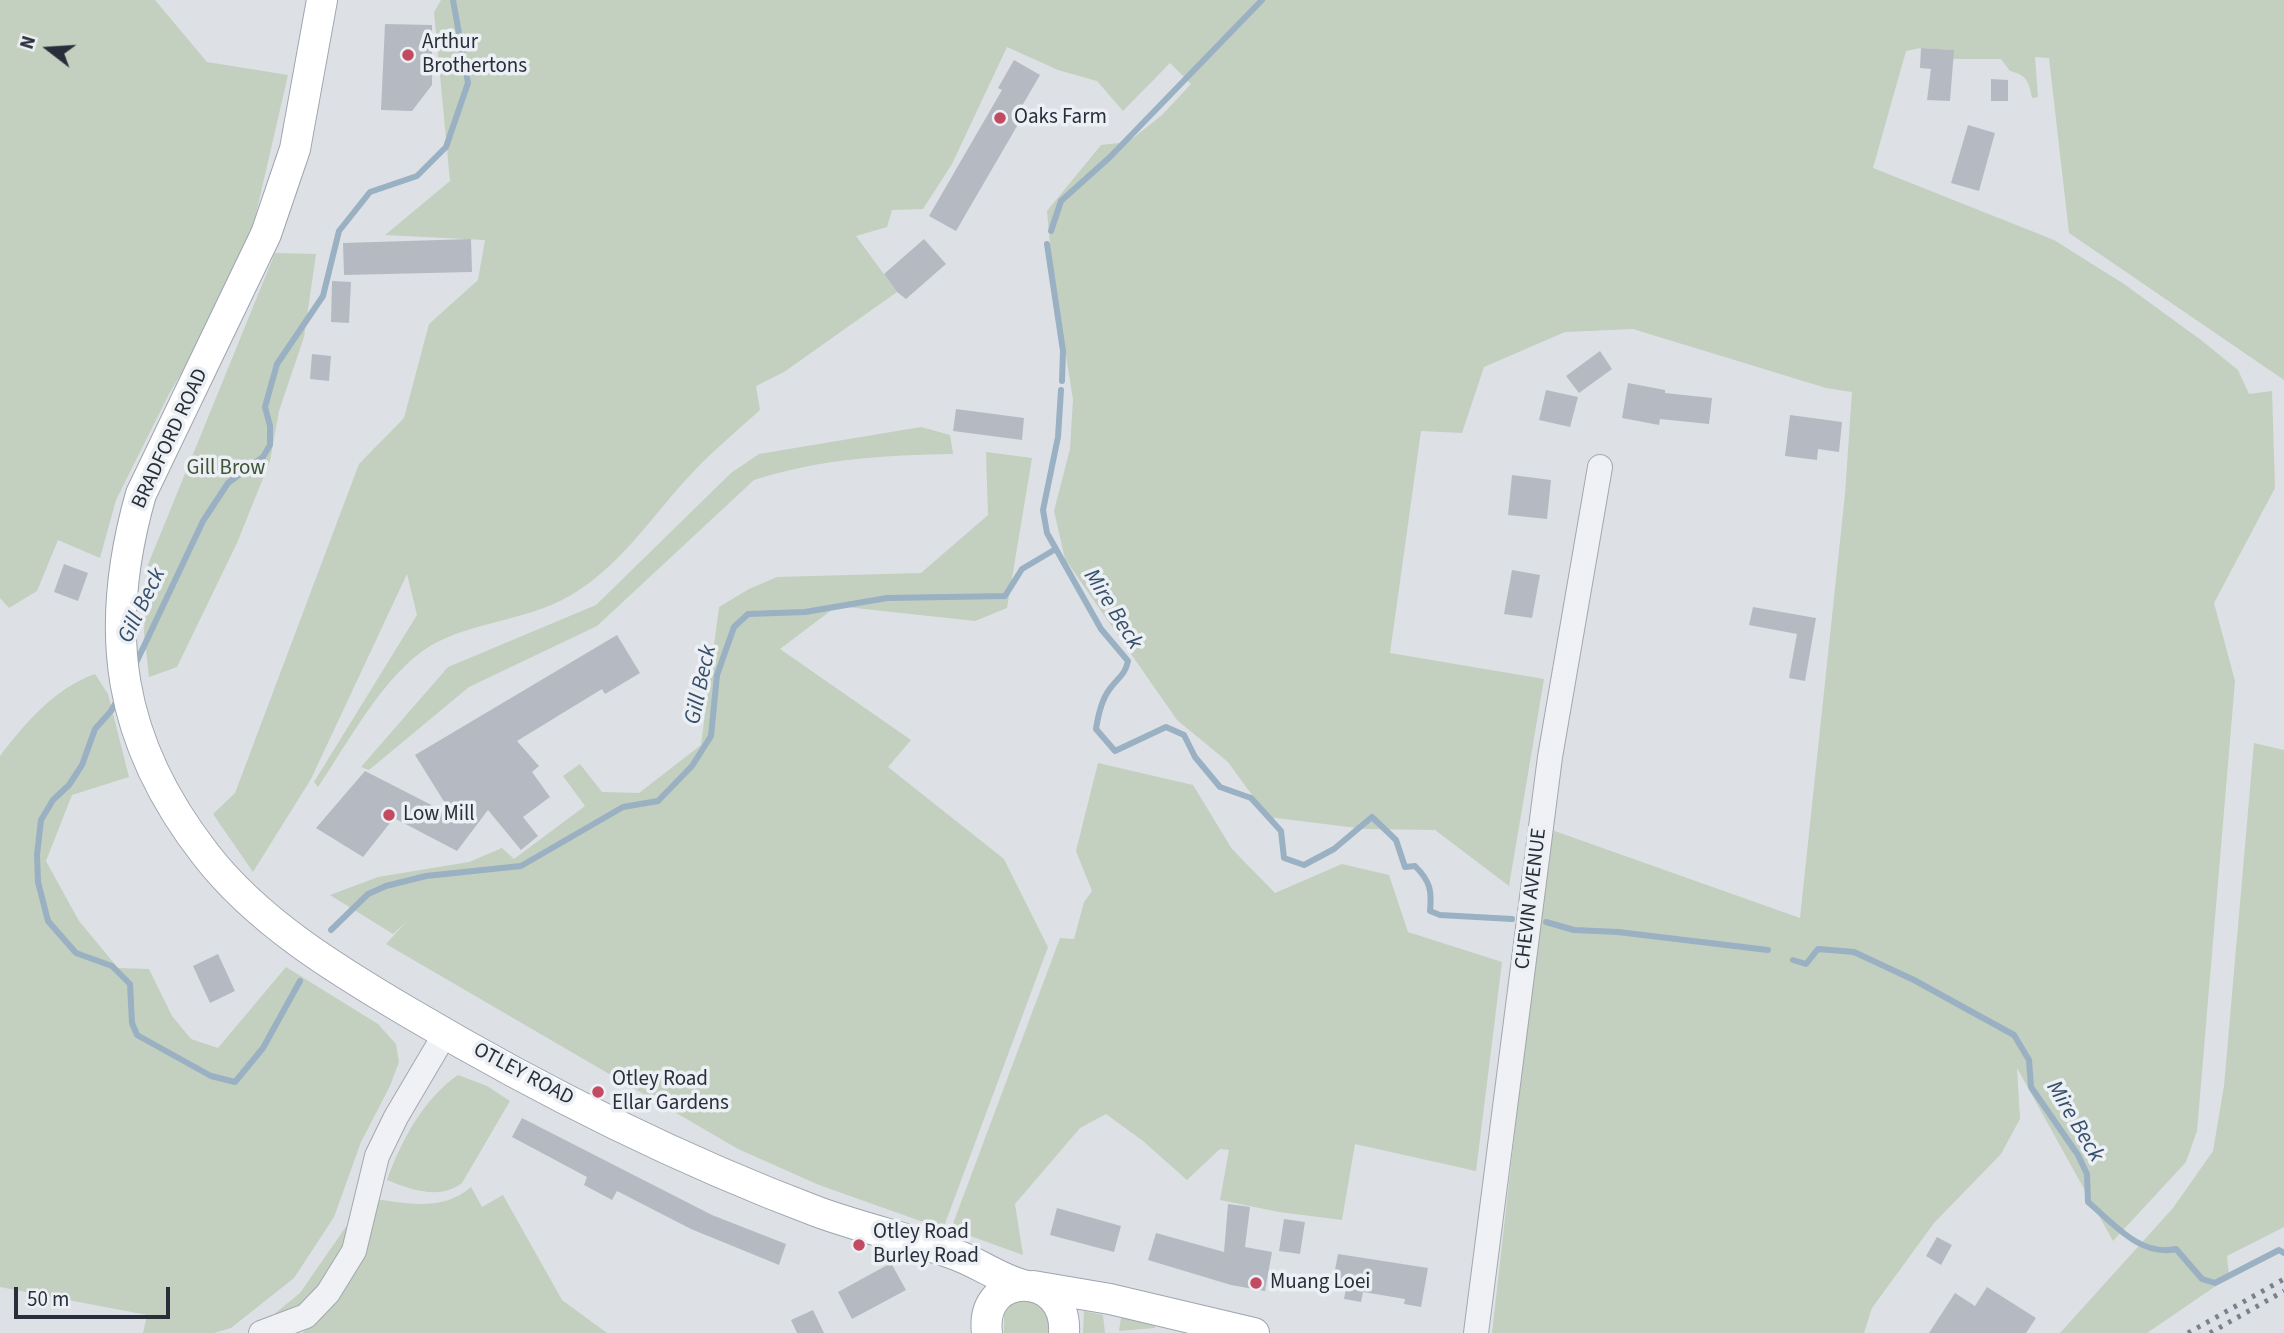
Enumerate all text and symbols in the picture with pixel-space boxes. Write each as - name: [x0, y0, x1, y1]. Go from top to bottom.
- north arrow: [14, 14, 84, 84]
- place label: Arthur Brothertons: [422, 30, 527, 80]
- text: N: [14, 33, 43, 53]
- marker: Arthur Brothertons: [400, 47, 416, 63]
- place label: Oaks Farm: [1014, 105, 1107, 131]
- marker: Oaks Farm: [992, 110, 1008, 126]
- street label: BRADFORD ROAD: [128, 365, 214, 513]
- park label: Gill Brow: [187, 456, 265, 482]
- water label: Gill Beck: [113, 564, 173, 648]
- water label: Mire Beck: [1076, 565, 1148, 655]
- water label: Gill Beck: [680, 643, 724, 727]
- place label: Low Mill: [403, 802, 475, 828]
- marker: Low Mill: [381, 807, 397, 823]
- street label: CHEVIN AVENUE: [1511, 827, 1553, 971]
- street label: OTLEY ROAD: [468, 1038, 578, 1112]
- place label: Otley Road Ellar Gardens: [612, 1067, 729, 1117]
- water label: Mire Beck: [2039, 1076, 2109, 1168]
- marker: Otley Road Ellar Gardens: [590, 1084, 606, 1100]
- place label: Otley Road Burley Road: [873, 1220, 979, 1270]
- marker: Otley Road Burley Road: [851, 1237, 867, 1253]
- place label: Muang Loei: [1270, 1270, 1370, 1296]
- scale bar: [18, 1274, 173, 1318]
- marker: Muang Loei: [1248, 1275, 1264, 1291]
- text: 50 m: [27, 1284, 69, 1314]

